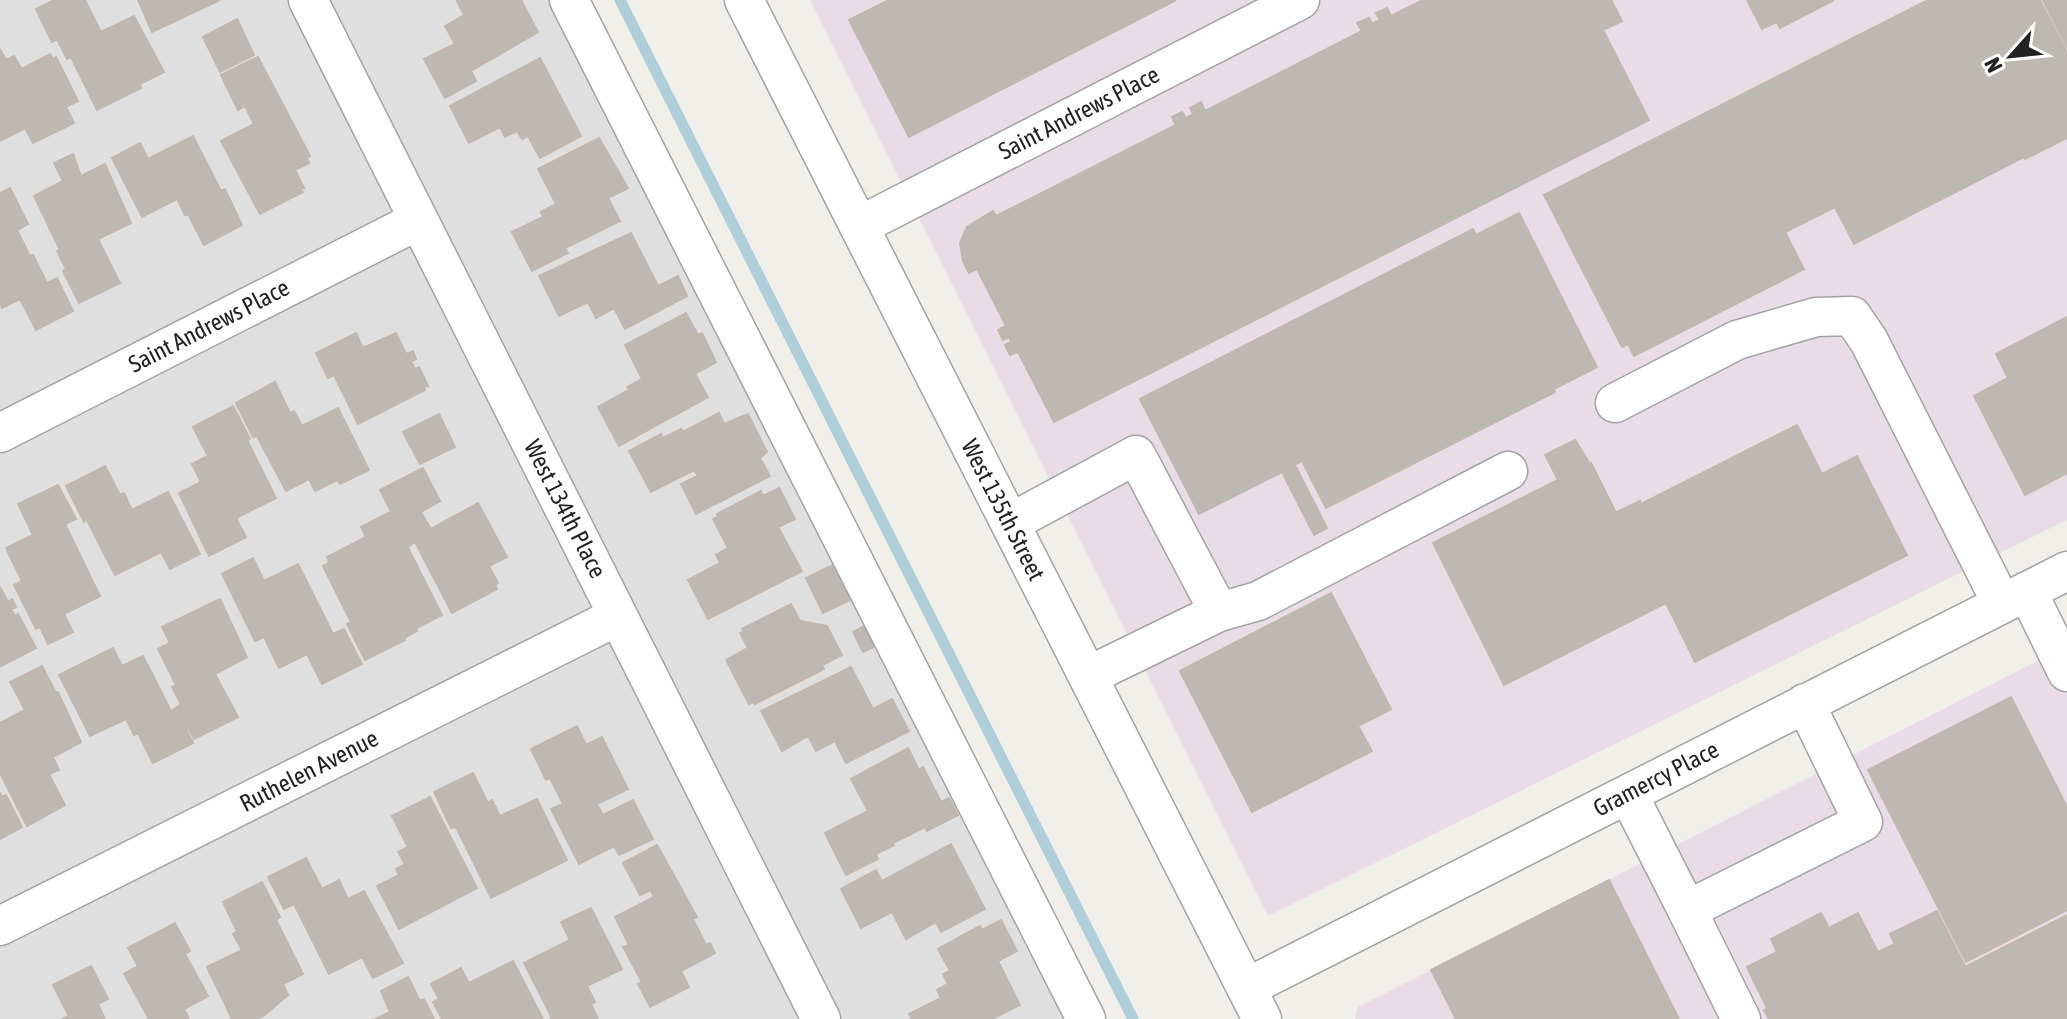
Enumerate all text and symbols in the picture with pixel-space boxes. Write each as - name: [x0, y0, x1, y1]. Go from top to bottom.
- north arrow: [1971, 16, 2051, 96]
- text: N: [1979, 53, 2008, 77]
- street label: Saint Andrews Place: [994, 61, 1163, 165]
- street label: Saint Andrews Place: [124, 274, 293, 378]
- street label: West 134th Place: [519, 435, 612, 582]
- street label: West 135th Street: [956, 435, 1051, 585]
- street label: Ruthelen Avenue: [235, 724, 382, 817]
- street label: Gramercy Place: [1589, 735, 1723, 822]

